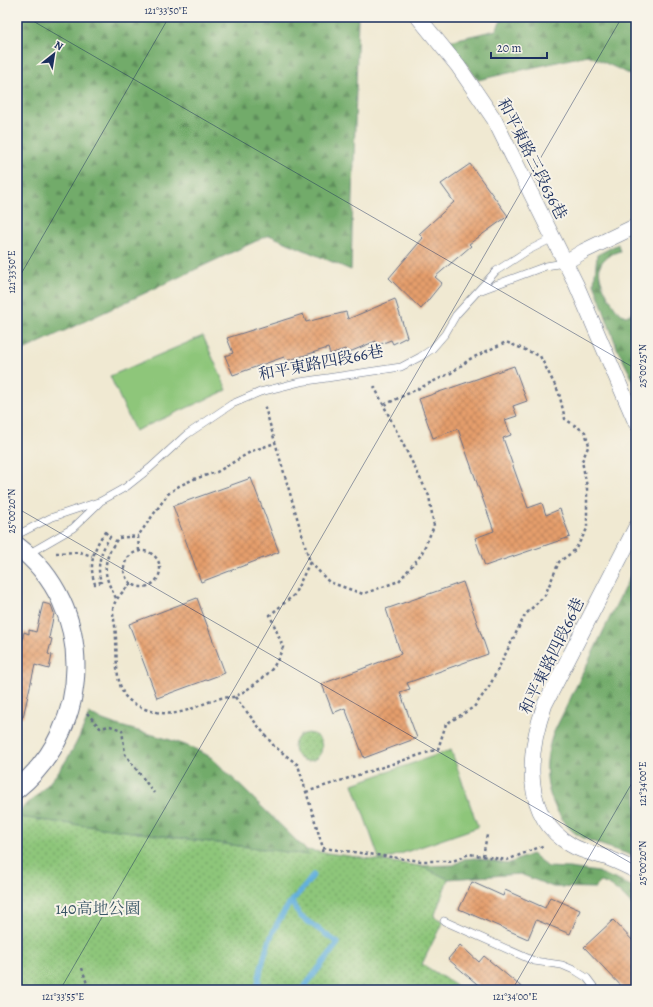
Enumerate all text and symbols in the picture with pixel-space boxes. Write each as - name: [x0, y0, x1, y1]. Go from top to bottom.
- text: 121°33'50"E: [144, 4, 188, 17]
- north arrow: [34, 34, 74, 74]
- scale bar: [491, 34, 547, 60]
- text: N: [52, 37, 66, 54]
- text: 20 m: [497, 40, 521, 56]
- street label: 和平東路三段636巷: [492, 95, 572, 223]
- text: 121°33'50"E: [5, 250, 18, 294]
- street label: 和平東路四段66巷: [257, 340, 385, 386]
- text: 25°00'25"N: [636, 344, 649, 388]
- text: 25°00'20"N: [5, 489, 18, 533]
- street label: 和平東路四段66巷: [514, 594, 590, 718]
- text: 121°34'00"E: [636, 762, 649, 806]
- text: 25°00'20"N: [636, 841, 649, 885]
- park label: 140高地公園: [55, 898, 141, 920]
- text: 121°33'55"E: [42, 990, 84, 1003]
- text: 121°34'00"E: [493, 990, 537, 1003]

